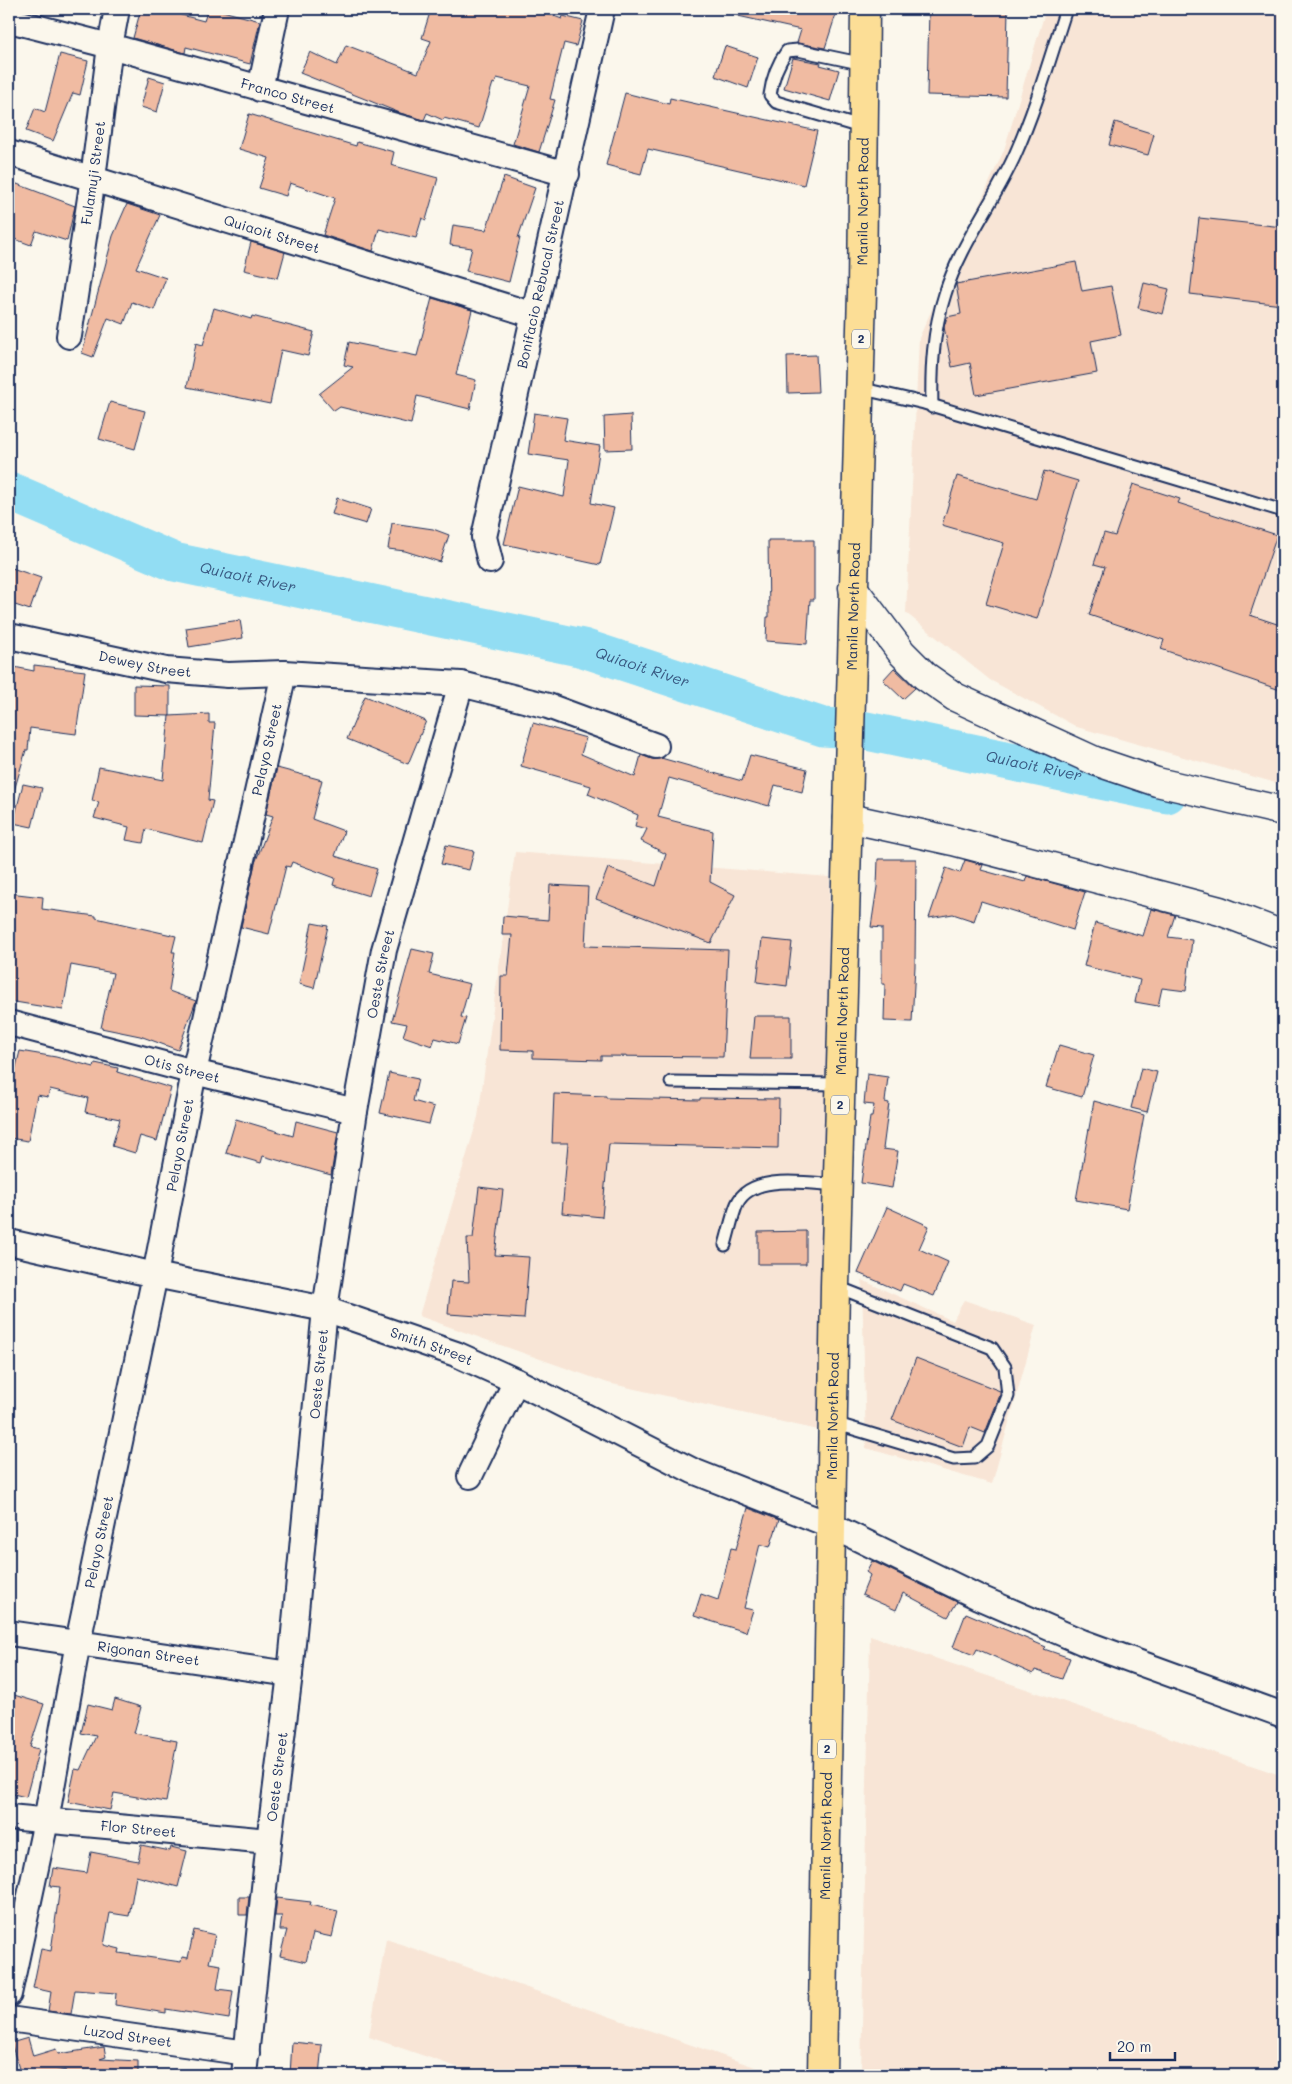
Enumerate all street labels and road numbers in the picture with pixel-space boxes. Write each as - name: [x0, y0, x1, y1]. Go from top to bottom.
- street label: Franco Street: [239, 73, 337, 118]
- street label: Fulamuji Street: [76, 120, 109, 226]
- street label: Manila North Road: [852, 137, 873, 266]
- street label: Bonifacio Rebucal Street: [512, 198, 568, 370]
- street label: Quiaoit Street: [222, 210, 322, 257]
- road number: 2: [852, 329, 870, 348]
- street label: Manila North Road: [842, 542, 864, 671]
- street label: Dewey Street: [97, 646, 192, 681]
- street label: Pelayo Street: [247, 701, 286, 797]
- street label: Oeste Street: [362, 927, 399, 1020]
- street label: Manila North Road: [831, 947, 853, 1075]
- street label: Otis Street: [142, 1049, 222, 1087]
- road number: 2: [831, 1096, 849, 1114]
- street label: Pelayo Street: [161, 1097, 198, 1193]
- street label: Smith Street: [388, 1322, 476, 1369]
- street label: Oeste Street: [304, 1328, 332, 1420]
- street label: Manila North Road: [822, 1352, 843, 1480]
- street label: Pelayo Street: [80, 1494, 117, 1590]
- street label: Rigonan Street: [96, 1636, 201, 1670]
- street label: Oeste Street: [261, 1731, 292, 1823]
- road number: 2: [818, 1740, 836, 1758]
- street label: Manila North Road: [815, 1772, 836, 1900]
- street label: Flor Street: [100, 1816, 177, 1841]
- street label: Luzod Street: [82, 2020, 173, 2051]

